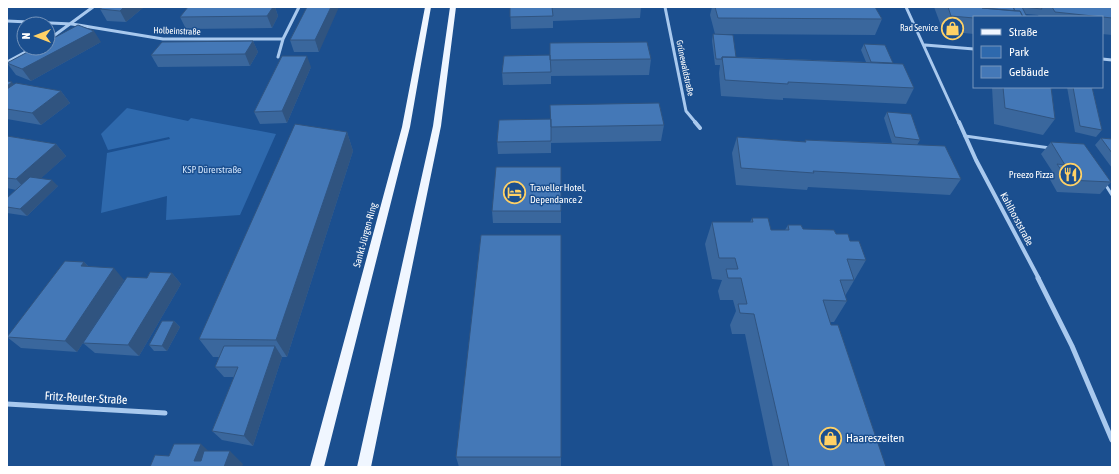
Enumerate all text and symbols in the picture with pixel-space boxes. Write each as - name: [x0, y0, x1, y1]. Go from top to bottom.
- shop icon: Rad Service: [940, 15, 966, 41]
- north arrow: [16, 16, 56, 56]
- legend: [973, 16, 1103, 88]
- place label: Rad Service: [900, 23, 938, 33]
- street label: Holbeinstraße: [153, 25, 201, 37]
- text: Straße: [1009, 25, 1037, 39]
- text: N: [20, 33, 32, 39]
- street label: Grünewaldstraße: [674, 39, 696, 97]
- text: Park: [1009, 45, 1030, 59]
- text: Gebäude: [1009, 65, 1049, 79]
- restaurant icon: Preezo Pizza: [1057, 161, 1083, 187]
- park label: KSP Dürerstraße: [182, 164, 242, 175]
- place label: Preezo Pizza: [1009, 169, 1054, 180]
- hotel icon: Traveller Hotel, Dependance 2: [502, 180, 528, 206]
- place label: Traveller Hotel, Dependance 2: [530, 182, 586, 205]
- street label: Kahlhorststraße: [998, 190, 1036, 248]
- street label: Sankt-Jürgen-Ring: [351, 201, 379, 269]
- street label: Fritz-Reuter-Straße: [44, 389, 128, 407]
- shop icon: Haareszeiten: [817, 425, 843, 451]
- place label: Haareszeiten: [846, 431, 904, 445]

